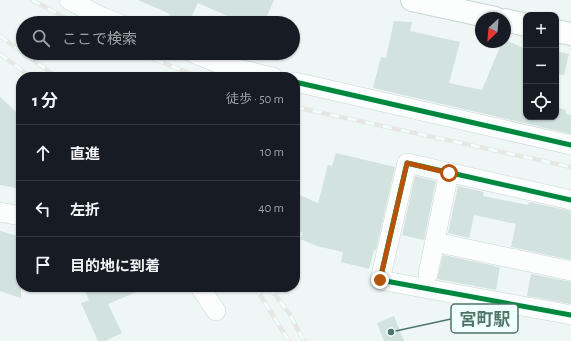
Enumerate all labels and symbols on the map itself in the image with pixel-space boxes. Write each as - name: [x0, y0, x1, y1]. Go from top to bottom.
- north arrow: [475, 12, 511, 48]
- route start: [440, 164, 458, 182]
- route end: [371, 271, 389, 289]
- callout: 宮町駅: [451, 304, 518, 333]
- text: 宮町駅: [460, 311, 511, 328]

